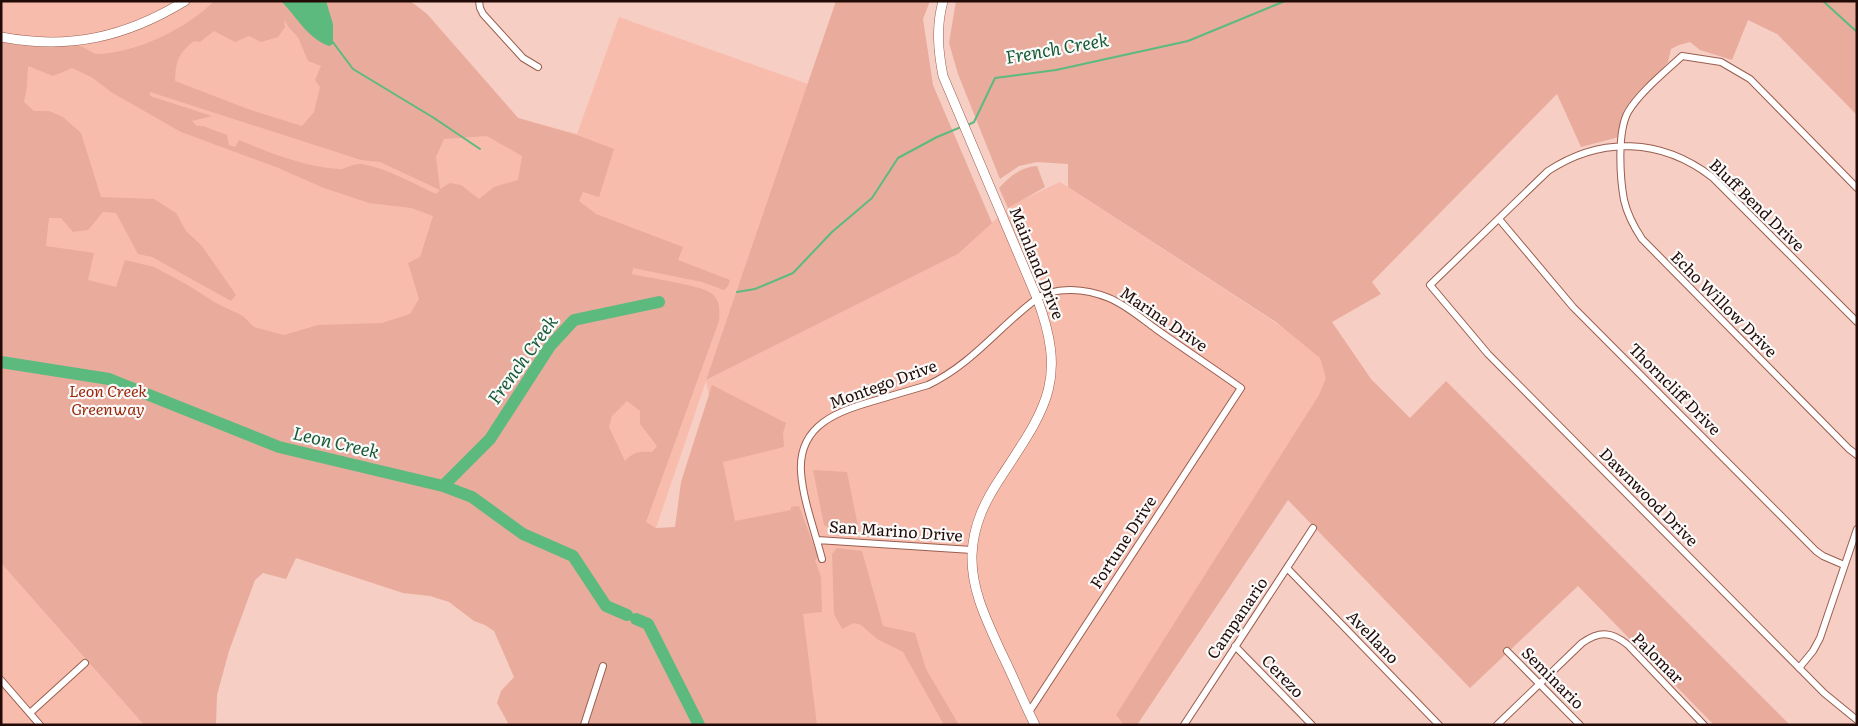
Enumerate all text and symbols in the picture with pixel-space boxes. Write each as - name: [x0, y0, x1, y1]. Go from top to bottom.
- water label: French Creek: [1003, 25, 1111, 70]
- street label: Bluff Bend Drive: [1704, 152, 1811, 256]
- street label: Mainland Drive: [1004, 203, 1071, 323]
- street label: Echo Willow Drive: [1666, 244, 1784, 362]
- street label: Marina Drive: [1116, 280, 1213, 357]
- water label: French Creek: [480, 309, 563, 409]
- street label: Thorncliff Drive: [1624, 337, 1727, 440]
- street label: Montego Drive: [825, 352, 940, 414]
- park label: Leon Creek Greenway: [69, 378, 147, 420]
- water label: Leon Creek: [290, 418, 382, 465]
- street label: Dawnwood Drive: [1595, 441, 1705, 551]
- street label: Fortune Drive: [1083, 490, 1161, 593]
- street label: San Marino Drive: [828, 513, 964, 547]
- street label: Campanario: [1200, 572, 1273, 663]
- street label: Avellano: [1342, 604, 1405, 669]
- street label: Palomar: [1628, 626, 1690, 689]
- street label: Seminario: [1517, 641, 1590, 714]
- street label: Cerezo: [1257, 648, 1310, 702]

